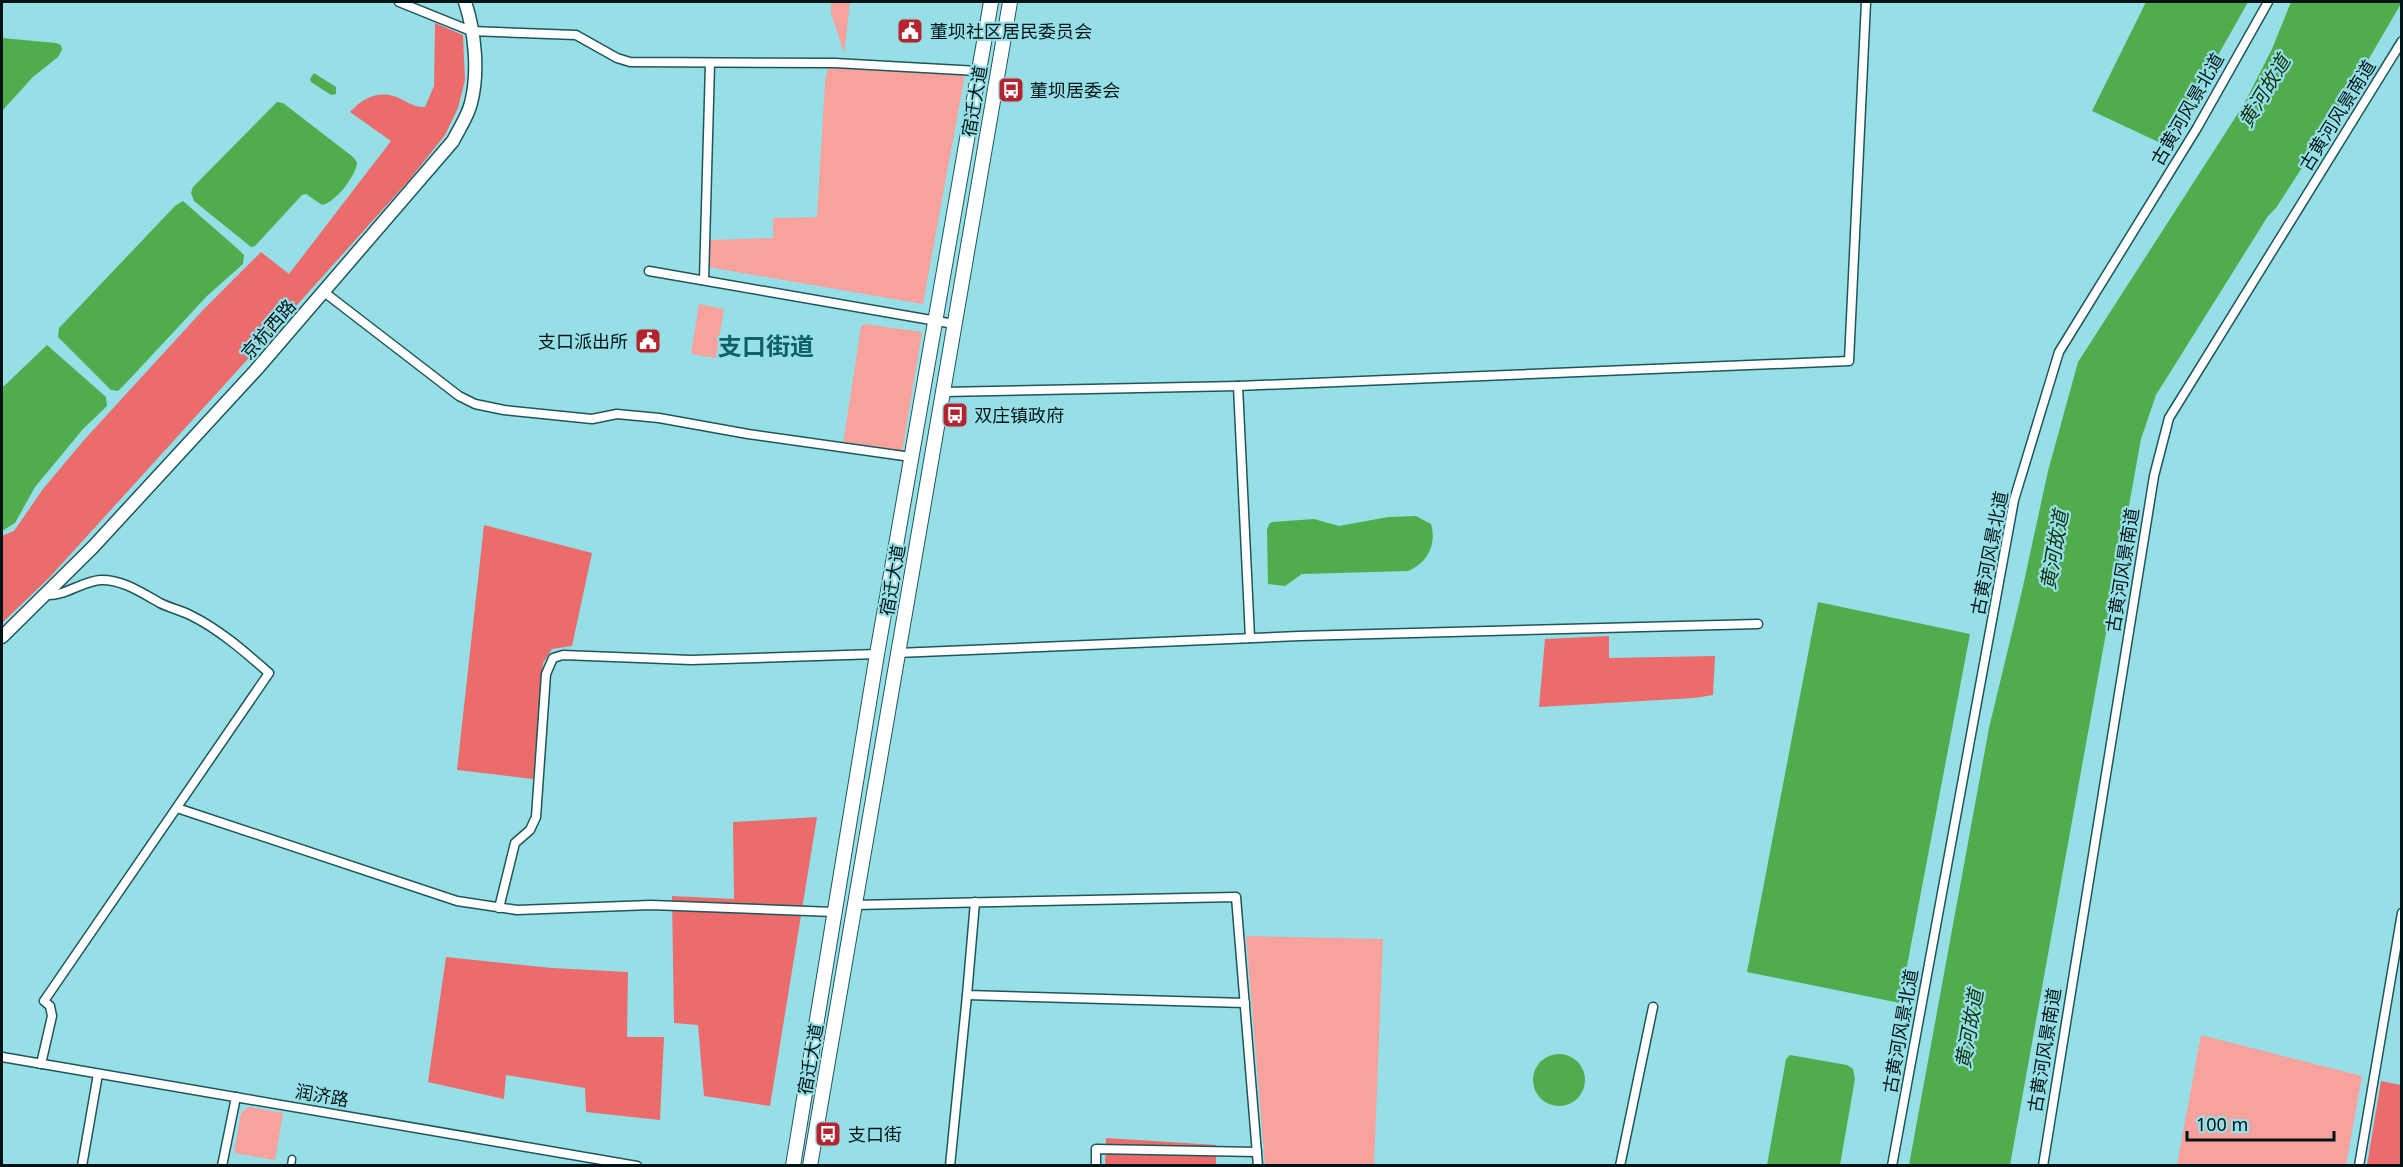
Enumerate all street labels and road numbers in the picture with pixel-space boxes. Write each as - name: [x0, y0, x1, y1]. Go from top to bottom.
- street label: 古黄河风景北道: [2145, 48, 2229, 170]
- street label: 古黄河风景南道: [2293, 55, 2381, 175]
- street label: 宿迁大道: [956, 63, 992, 139]
- street label: 京杭西路: [235, 294, 301, 364]
- street label: 古黄河风景北道: [1965, 489, 2013, 617]
- street label: 古黄河风景南道: [2100, 506, 2144, 634]
- street label: 宿迁大道: [874, 542, 910, 618]
- street label: 古黄河风景北道: [1877, 967, 1923, 1095]
- street label: 古黄河风景南道: [2022, 986, 2066, 1114]
- street label: 宿迁大道: [792, 1021, 828, 1097]
- street label: 润济路: [293, 1078, 351, 1112]

